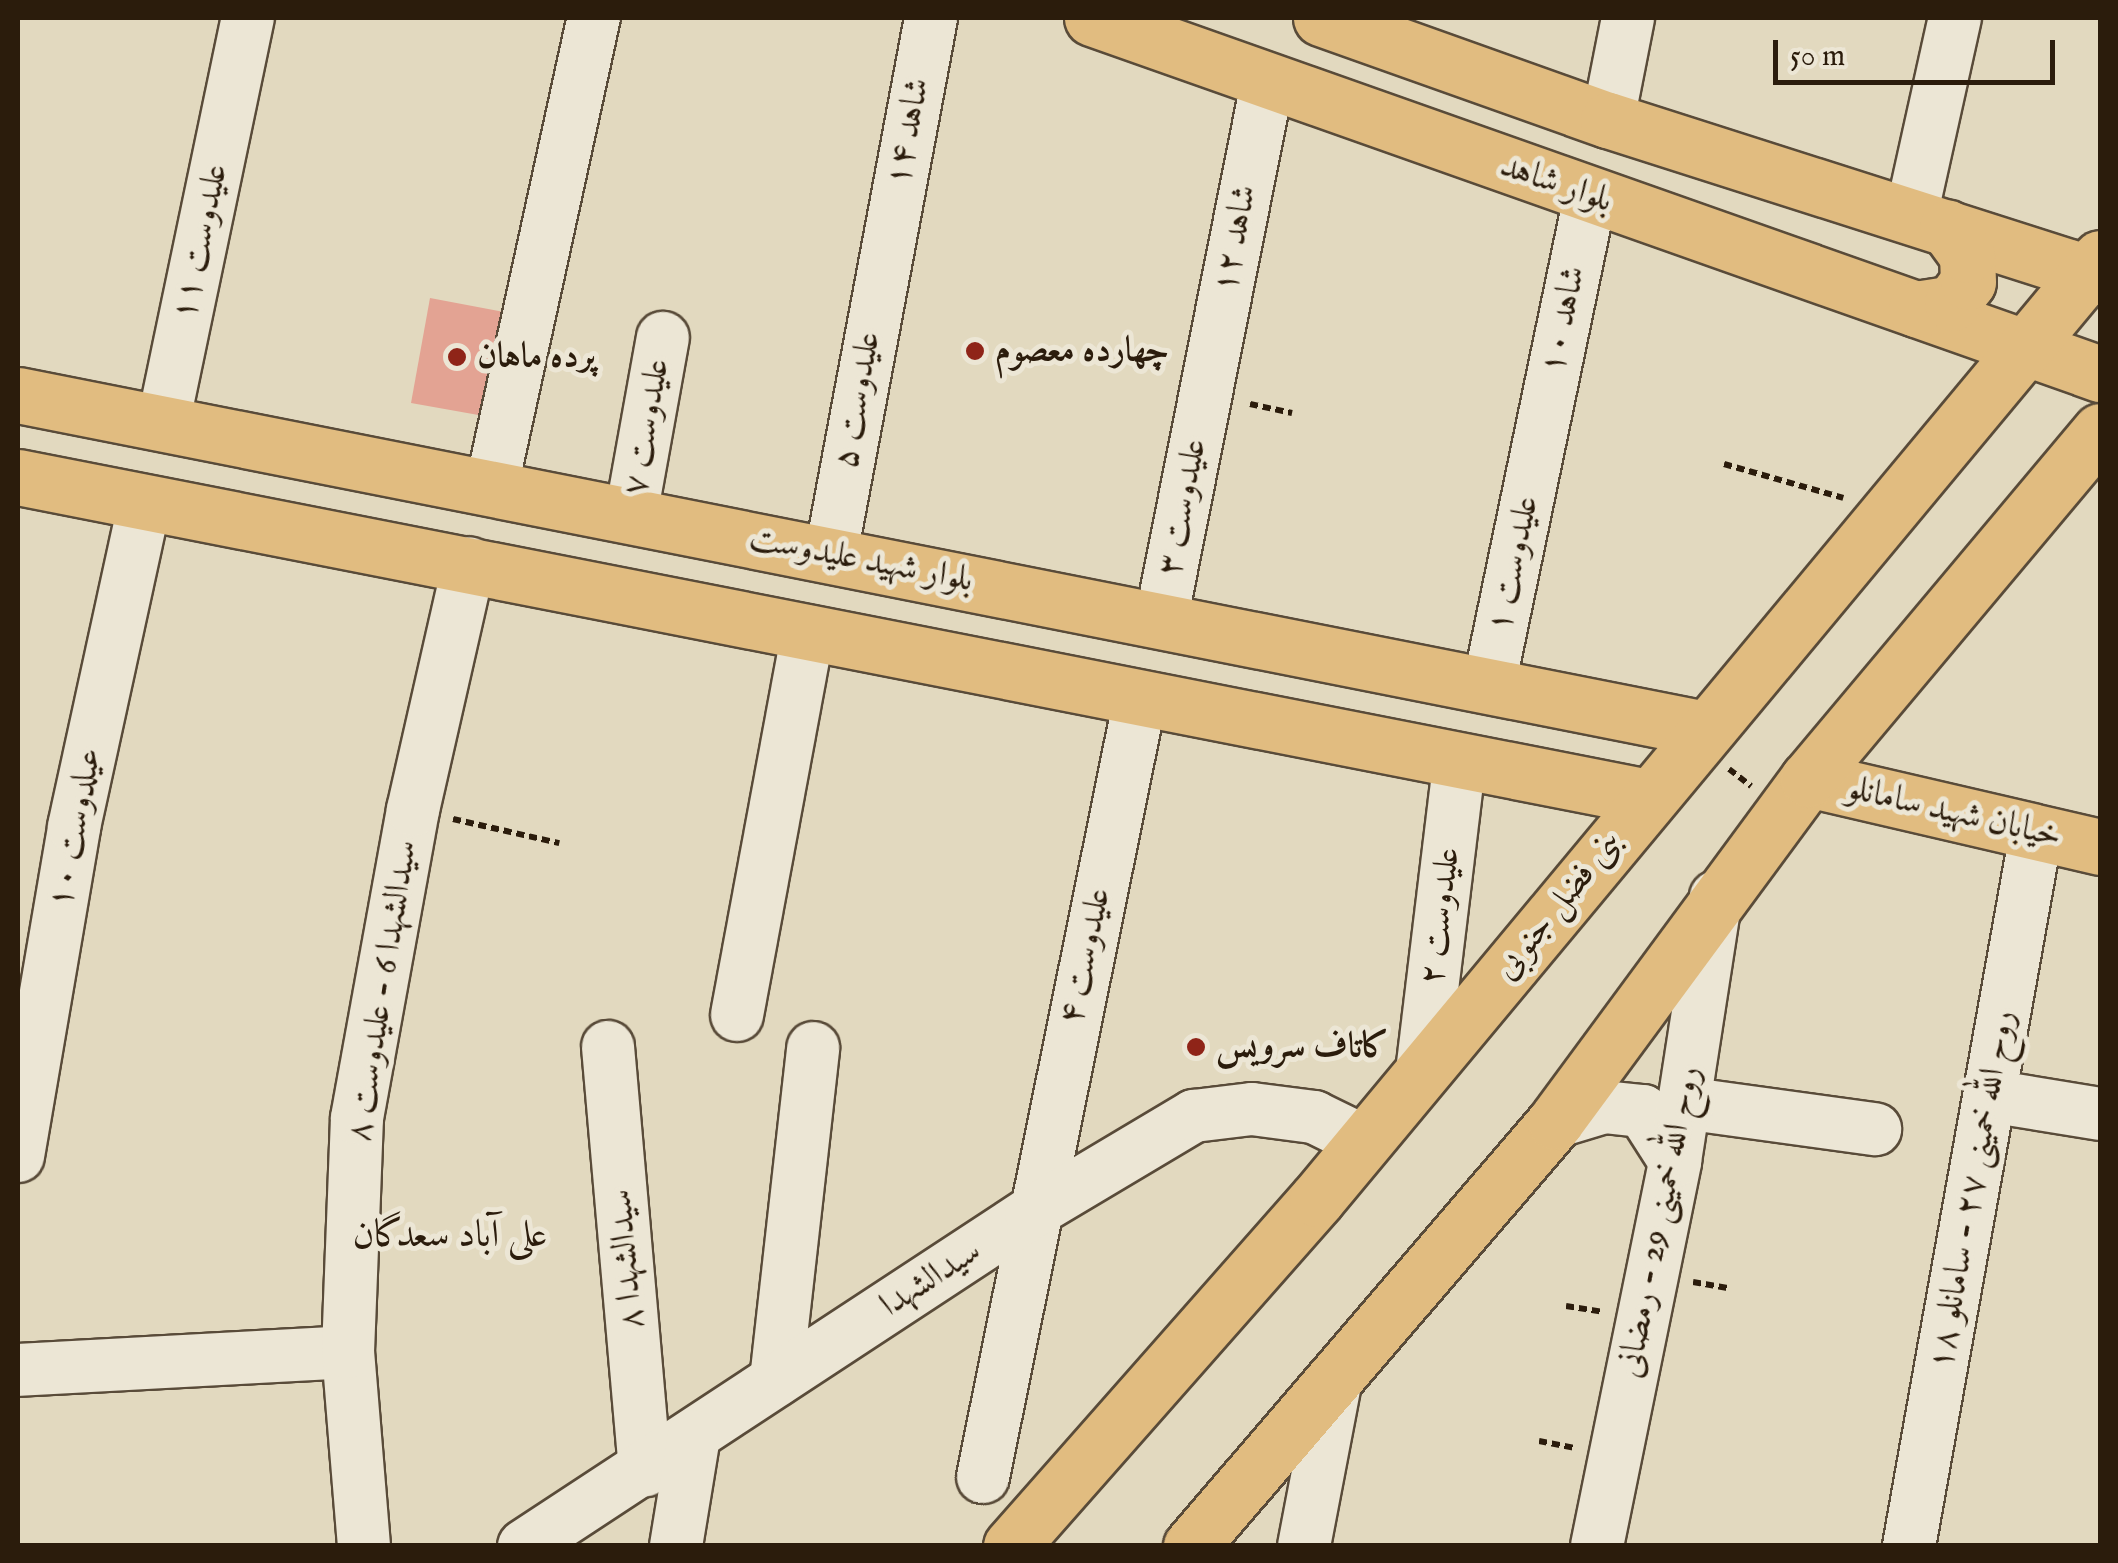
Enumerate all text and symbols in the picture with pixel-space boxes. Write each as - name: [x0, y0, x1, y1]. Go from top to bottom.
- scale bar: [1778, 20, 2060, 82]
- text: 50 m: [1790, 38, 1845, 76]
- street label: شاهد ۱۴: [878, 75, 940, 189]
- street label: بلوار شاهد: [1494, 145, 1618, 223]
- street label: علیدوست ۱۱: [164, 160, 238, 324]
- street label: شاهد ۱۲: [1205, 182, 1267, 296]
- street label: شاهد ۱۰: [1532, 262, 1596, 378]
- street label: علیدوست ۵: [825, 328, 891, 472]
- place label: چهارده معصوم: [995, 330, 1169, 372]
- place label: پرده ماهان: [477, 336, 596, 378]
- marker: چهارده معصوم: [964, 340, 986, 362]
- marker: پرده ماهان: [446, 346, 468, 368]
- street label: علیدوست ۷: [614, 355, 680, 499]
- street label: علیدوست ۳: [1149, 435, 1217, 579]
- street label: علیدوست ۱: [1479, 492, 1549, 636]
- street label: بلوار شهید علیدوست: [746, 518, 976, 602]
- street label: عیلدوست ۱۰: [40, 744, 112, 912]
- street label: خیابان شهید سامانلو: [1843, 768, 2065, 858]
- street label: بنی فضل جنوبی: [1486, 821, 1632, 989]
- street label: سیدالشهدا 6 - علیدوست ۸: [338, 837, 428, 1145]
- street label: علیدوست ۲: [1412, 845, 1470, 987]
- street label: علیدوست ۴: [1051, 884, 1121, 1028]
- street label: روح الله خمینی ۲۷ - سامانلو ۱۸: [1921, 1007, 2025, 1373]
- place label: کاتاف سرویس: [1216, 1026, 1389, 1068]
- marker: کاتاف سرویس: [1185, 1036, 1207, 1058]
- street label: روح الله خمینی 29 - رمضانی: [1609, 1063, 1711, 1381]
- street label: سیدالشهدا ۸: [600, 1187, 654, 1331]
- district label: علی آباد سعدگان: [352, 1214, 548, 1260]
- street label: سیدالشهدا: [873, 1231, 989, 1327]

